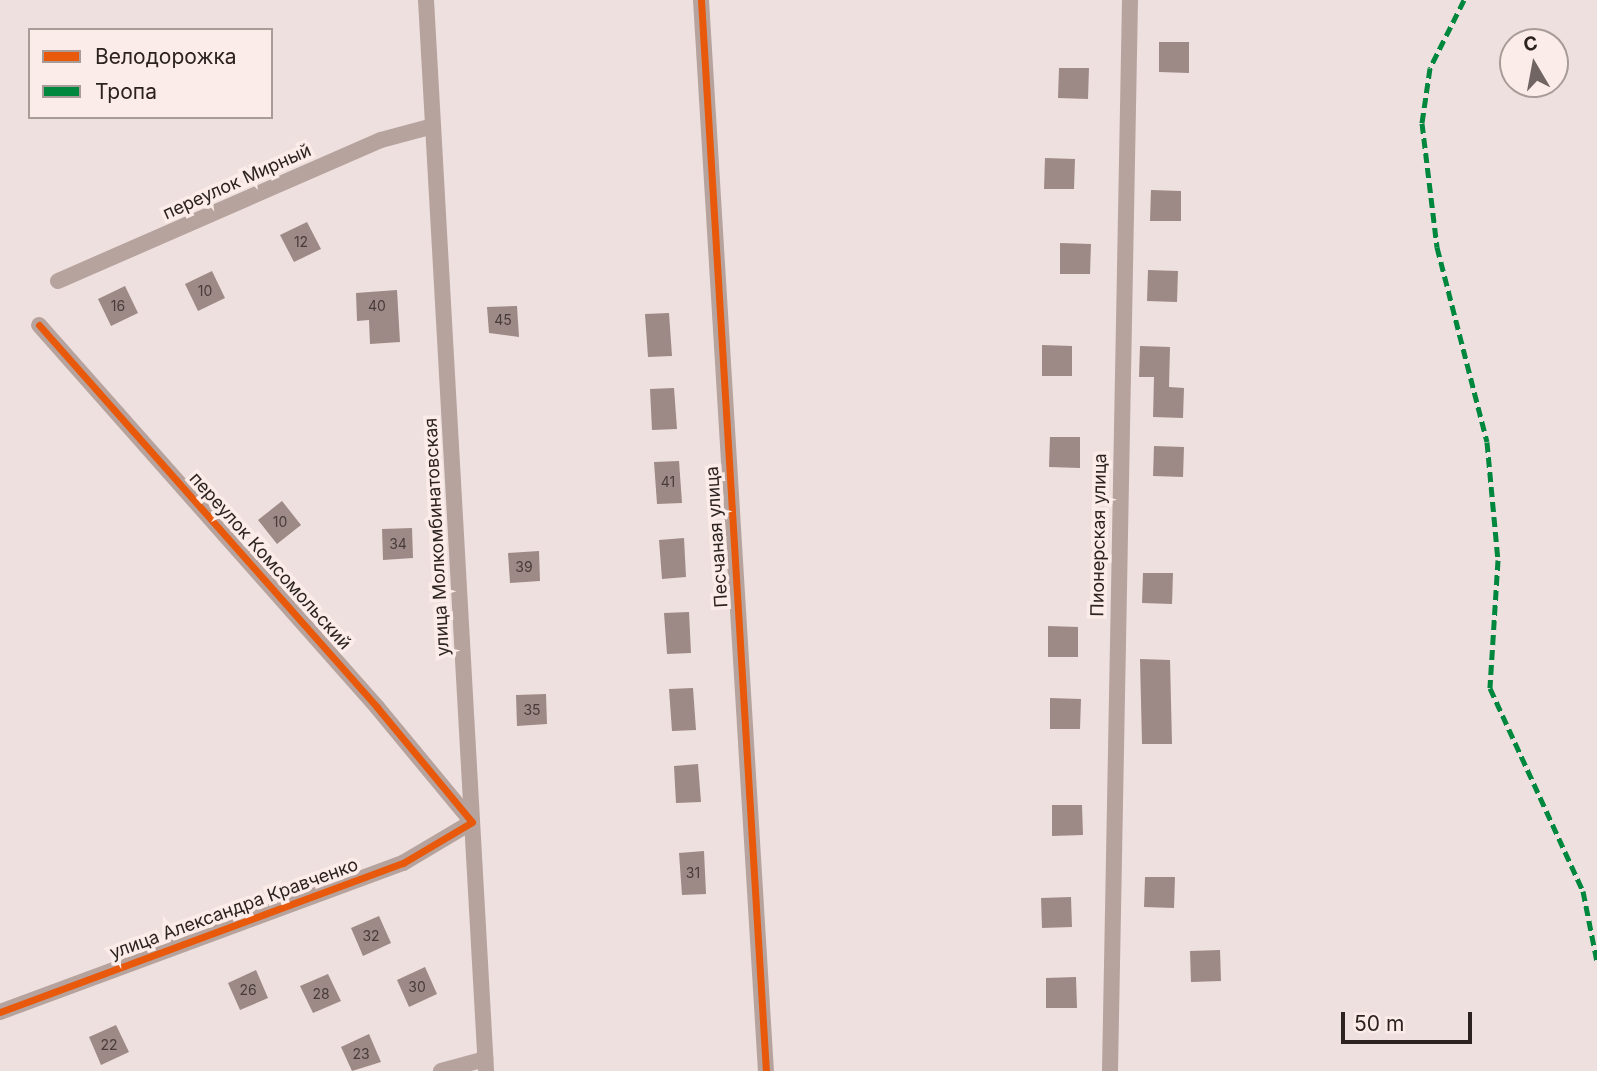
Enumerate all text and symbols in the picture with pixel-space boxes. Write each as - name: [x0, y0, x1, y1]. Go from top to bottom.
- legend: [28, 28, 273, 119]
- north arrow: [1499, 28, 1569, 98]
- text: С: [1522, 31, 1540, 56]
- text: Велодорожка: [95, 44, 237, 69]
- text: Тропа: [95, 79, 157, 104]
- street label: переулок Мирный: [160, 140, 314, 224]
- house number: 12: [294, 234, 308, 250]
- house number: 10: [198, 283, 212, 299]
- house number: 16: [111, 298, 125, 314]
- house number: 40: [368, 298, 386, 314]
- house number: 45: [494, 312, 512, 328]
- street label: улица Молкомбинатовская: [420, 417, 454, 657]
- street label: Пионерская улица: [1087, 453, 1111, 617]
- street label: Песчаная улица: [701, 466, 733, 608]
- street label: переулок Комсомольский: [185, 468, 355, 654]
- house number: 41: [661, 474, 675, 490]
- house number: 10: [273, 514, 287, 530]
- house number: 34: [389, 536, 407, 552]
- house number: 39: [515, 559, 533, 575]
- house number: 35: [523, 702, 541, 718]
- street label: улица Александра Кравченко: [107, 854, 361, 964]
- house number: 31: [686, 865, 700, 881]
- house number: 32: [362, 928, 380, 944]
- house number: 30: [408, 979, 426, 995]
- house number: 26: [239, 982, 257, 998]
- house number: 28: [312, 986, 330, 1002]
- scale bar: [1345, 998, 1476, 1042]
- text: 50 m: [1354, 1011, 1404, 1036]
- house number: 22: [100, 1037, 118, 1053]
- house number: 23: [352, 1046, 370, 1062]

